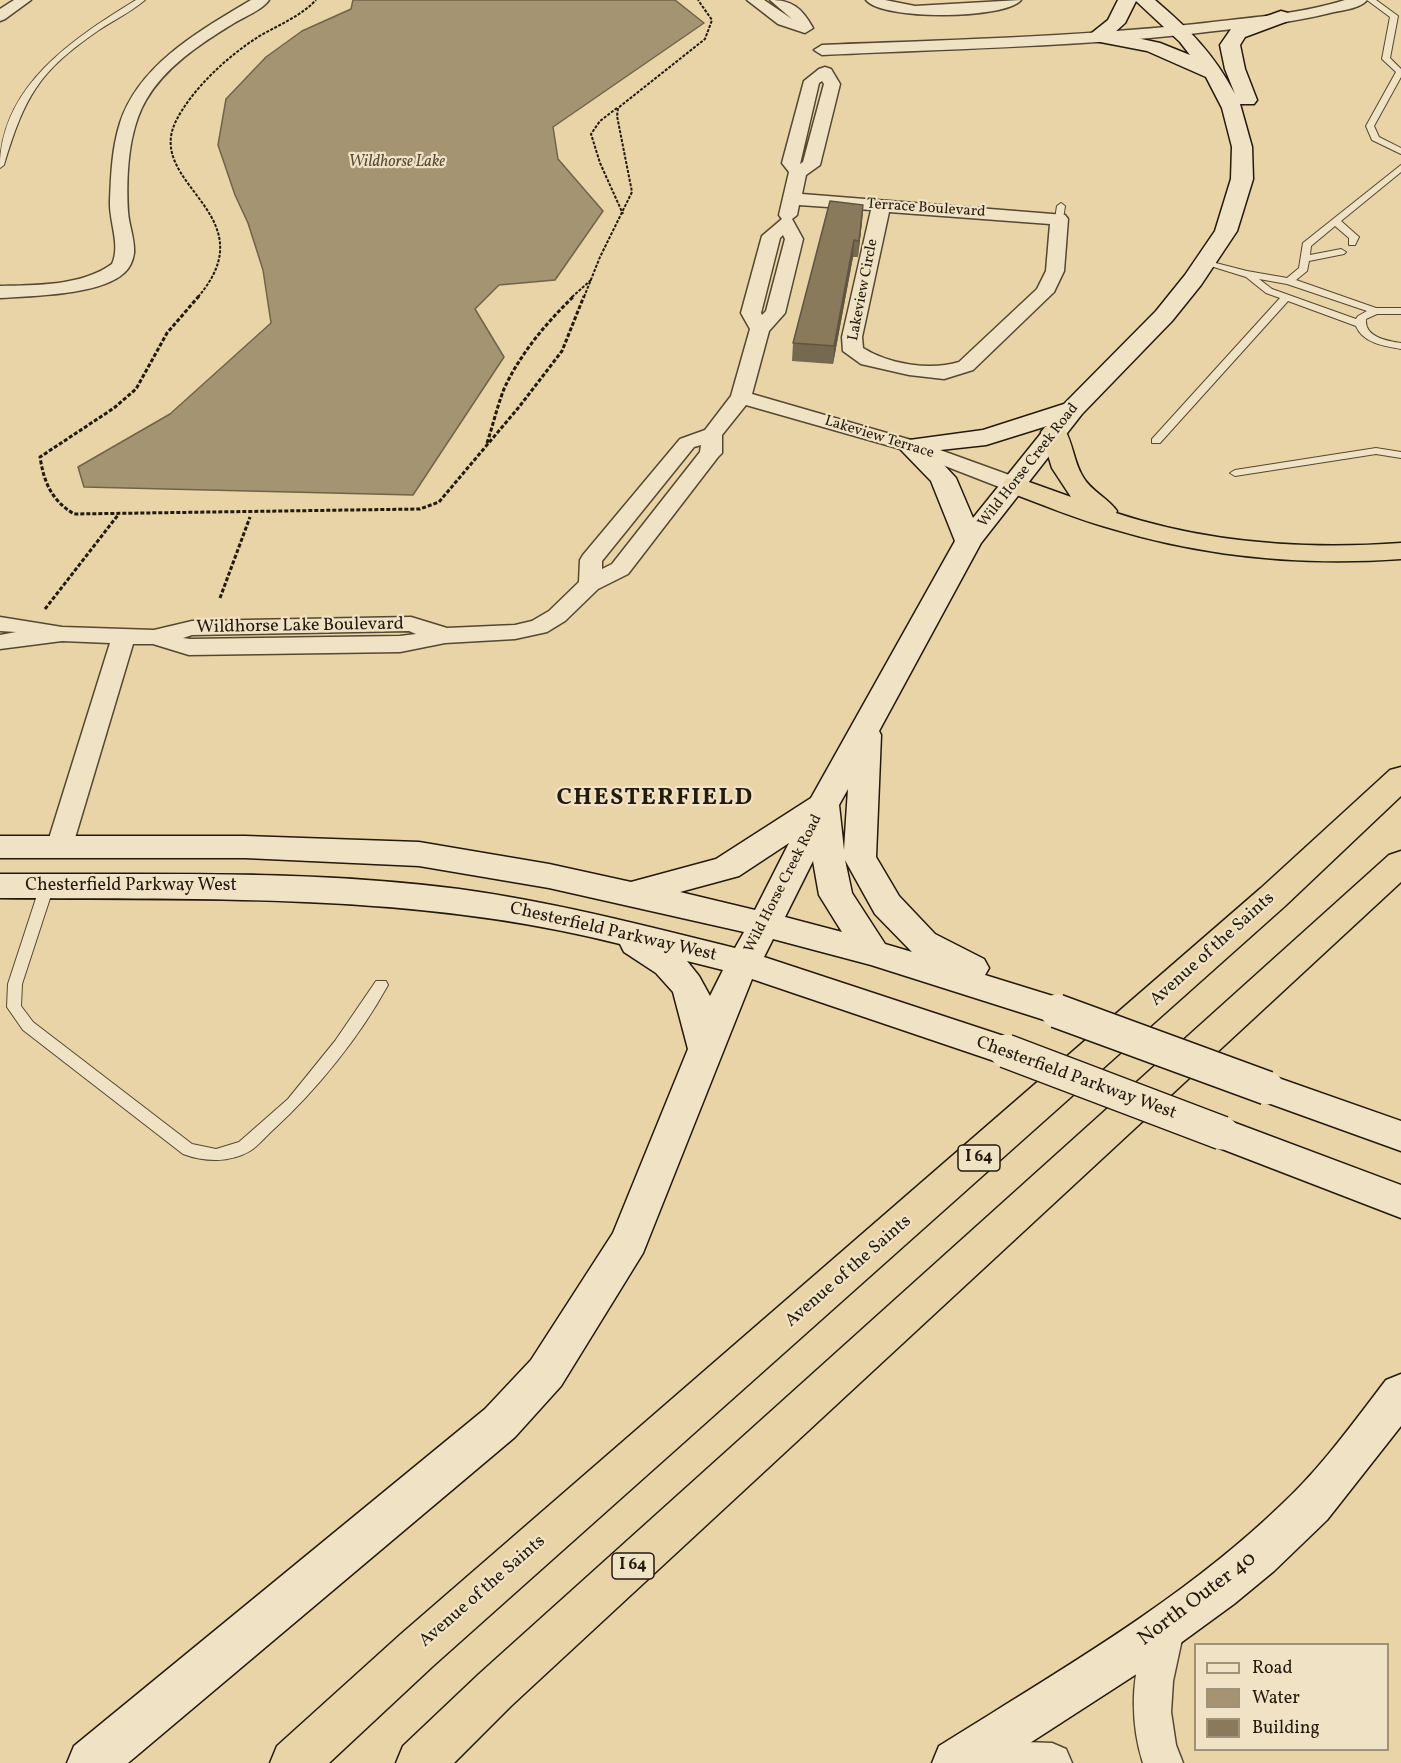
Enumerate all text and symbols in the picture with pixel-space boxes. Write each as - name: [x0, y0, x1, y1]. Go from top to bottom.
- water label: Wildhorse Lake: [349, 153, 445, 173]
- street label: Terrace Boulevard: [866, 196, 986, 222]
- street label: Lakeview Circle: [845, 238, 883, 342]
- street label: Wild Horse Creek Road: [975, 400, 1083, 532]
- street label: Lakeview Terrace: [822, 413, 936, 463]
- street label: Wildhorse Lake Boulevard: [196, 614, 404, 640]
- district label: CHESTERFIELD: [556, 786, 754, 814]
- street label: Wild Horse Creek Road: [741, 812, 827, 956]
- street label: Chesterfield Parkway West: [25, 876, 237, 898]
- street label: Avenue of the Saints: [1146, 888, 1280, 1012]
- street label: Chesterfield Parkway West: [508, 899, 718, 967]
- street label: Chesterfield Parkway West: [973, 1033, 1179, 1125]
- road number: I 64: [958, 1145, 1000, 1171]
- street label: Avenue of the Saints: [782, 1211, 916, 1333]
- street label: Avenue of the Saints: [416, 1531, 550, 1653]
- street label: North Outer 40: [1134, 1547, 1262, 1653]
- road number: I 64: [612, 1553, 654, 1579]
- legend: [1194, 1643, 1389, 1751]
- text: Road: [1252, 1656, 1293, 1681]
- text: Water: [1252, 1686, 1300, 1711]
- text: Building: [1252, 1716, 1320, 1741]

